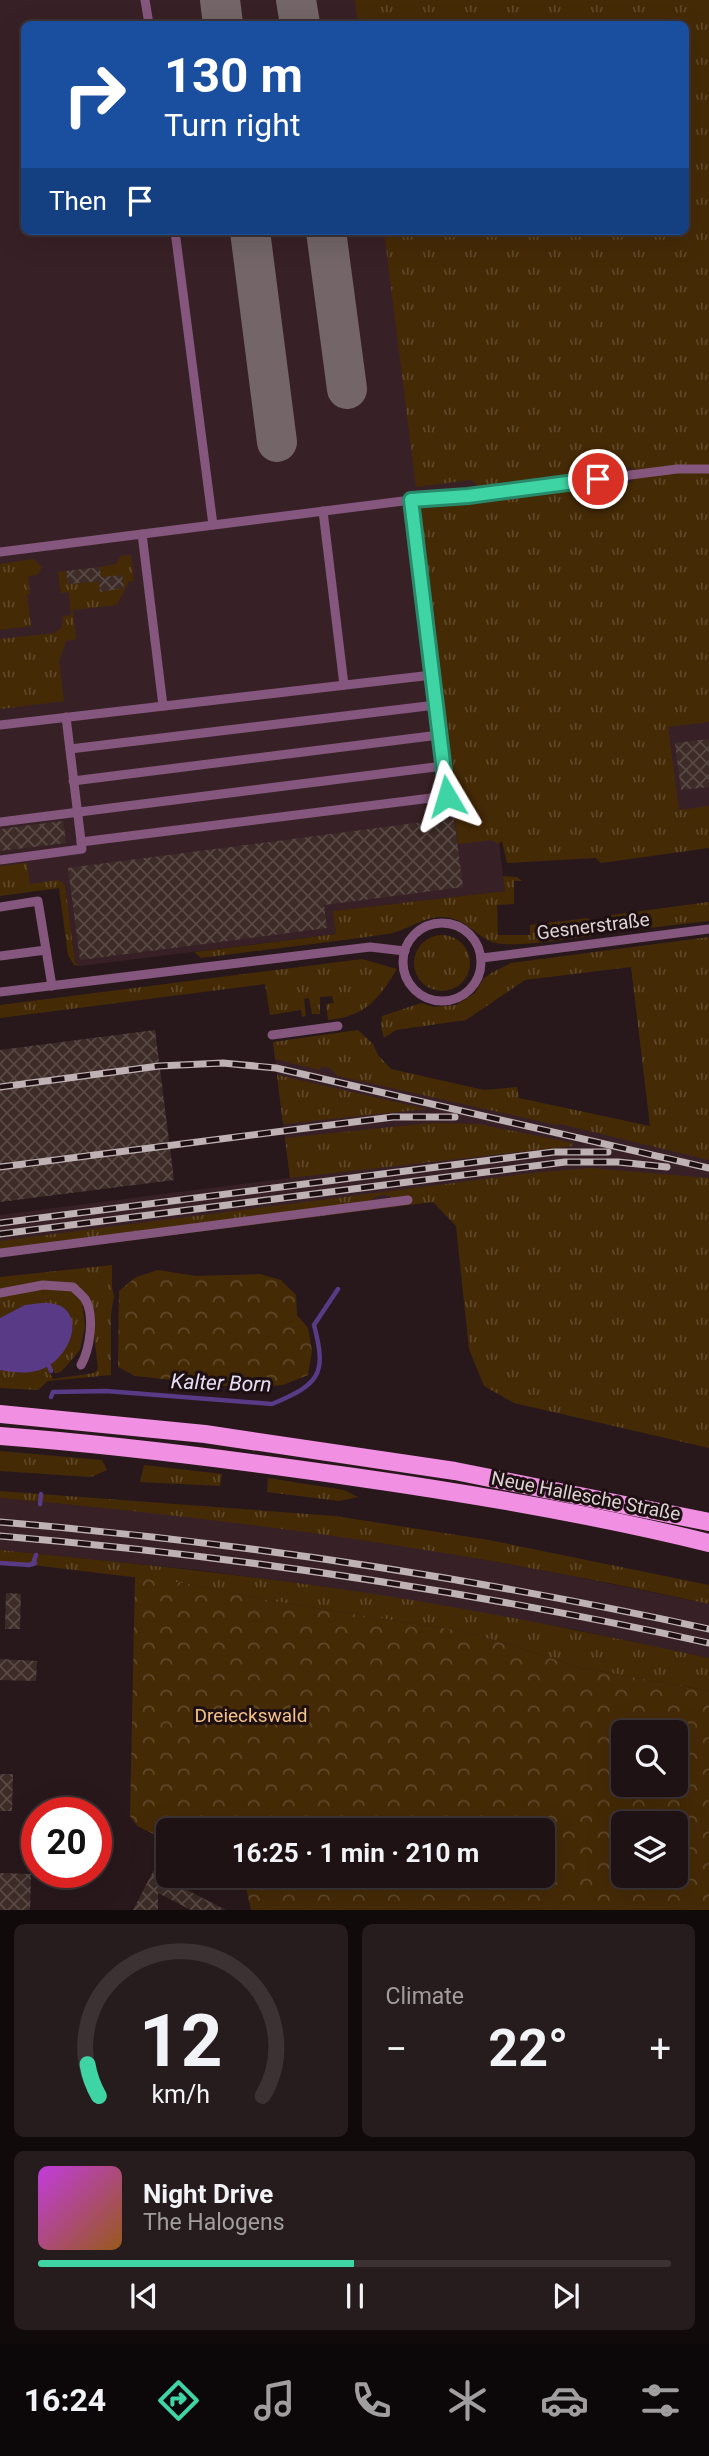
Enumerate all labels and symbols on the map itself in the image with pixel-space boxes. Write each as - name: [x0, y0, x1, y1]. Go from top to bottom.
- pin: [568, 449, 628, 509]
- position arrow: [410, 759, 484, 833]
- street label: Gesnerstraße: [535, 908, 651, 944]
- water label: Kalter Born: [170, 1369, 272, 1397]
- street label: Neue Hallesche Straße: [489, 1466, 683, 1526]
- park label: Dreieckswald: [195, 1704, 307, 1727]
- speed limit sign: 20: [21, 1797, 112, 1888]

